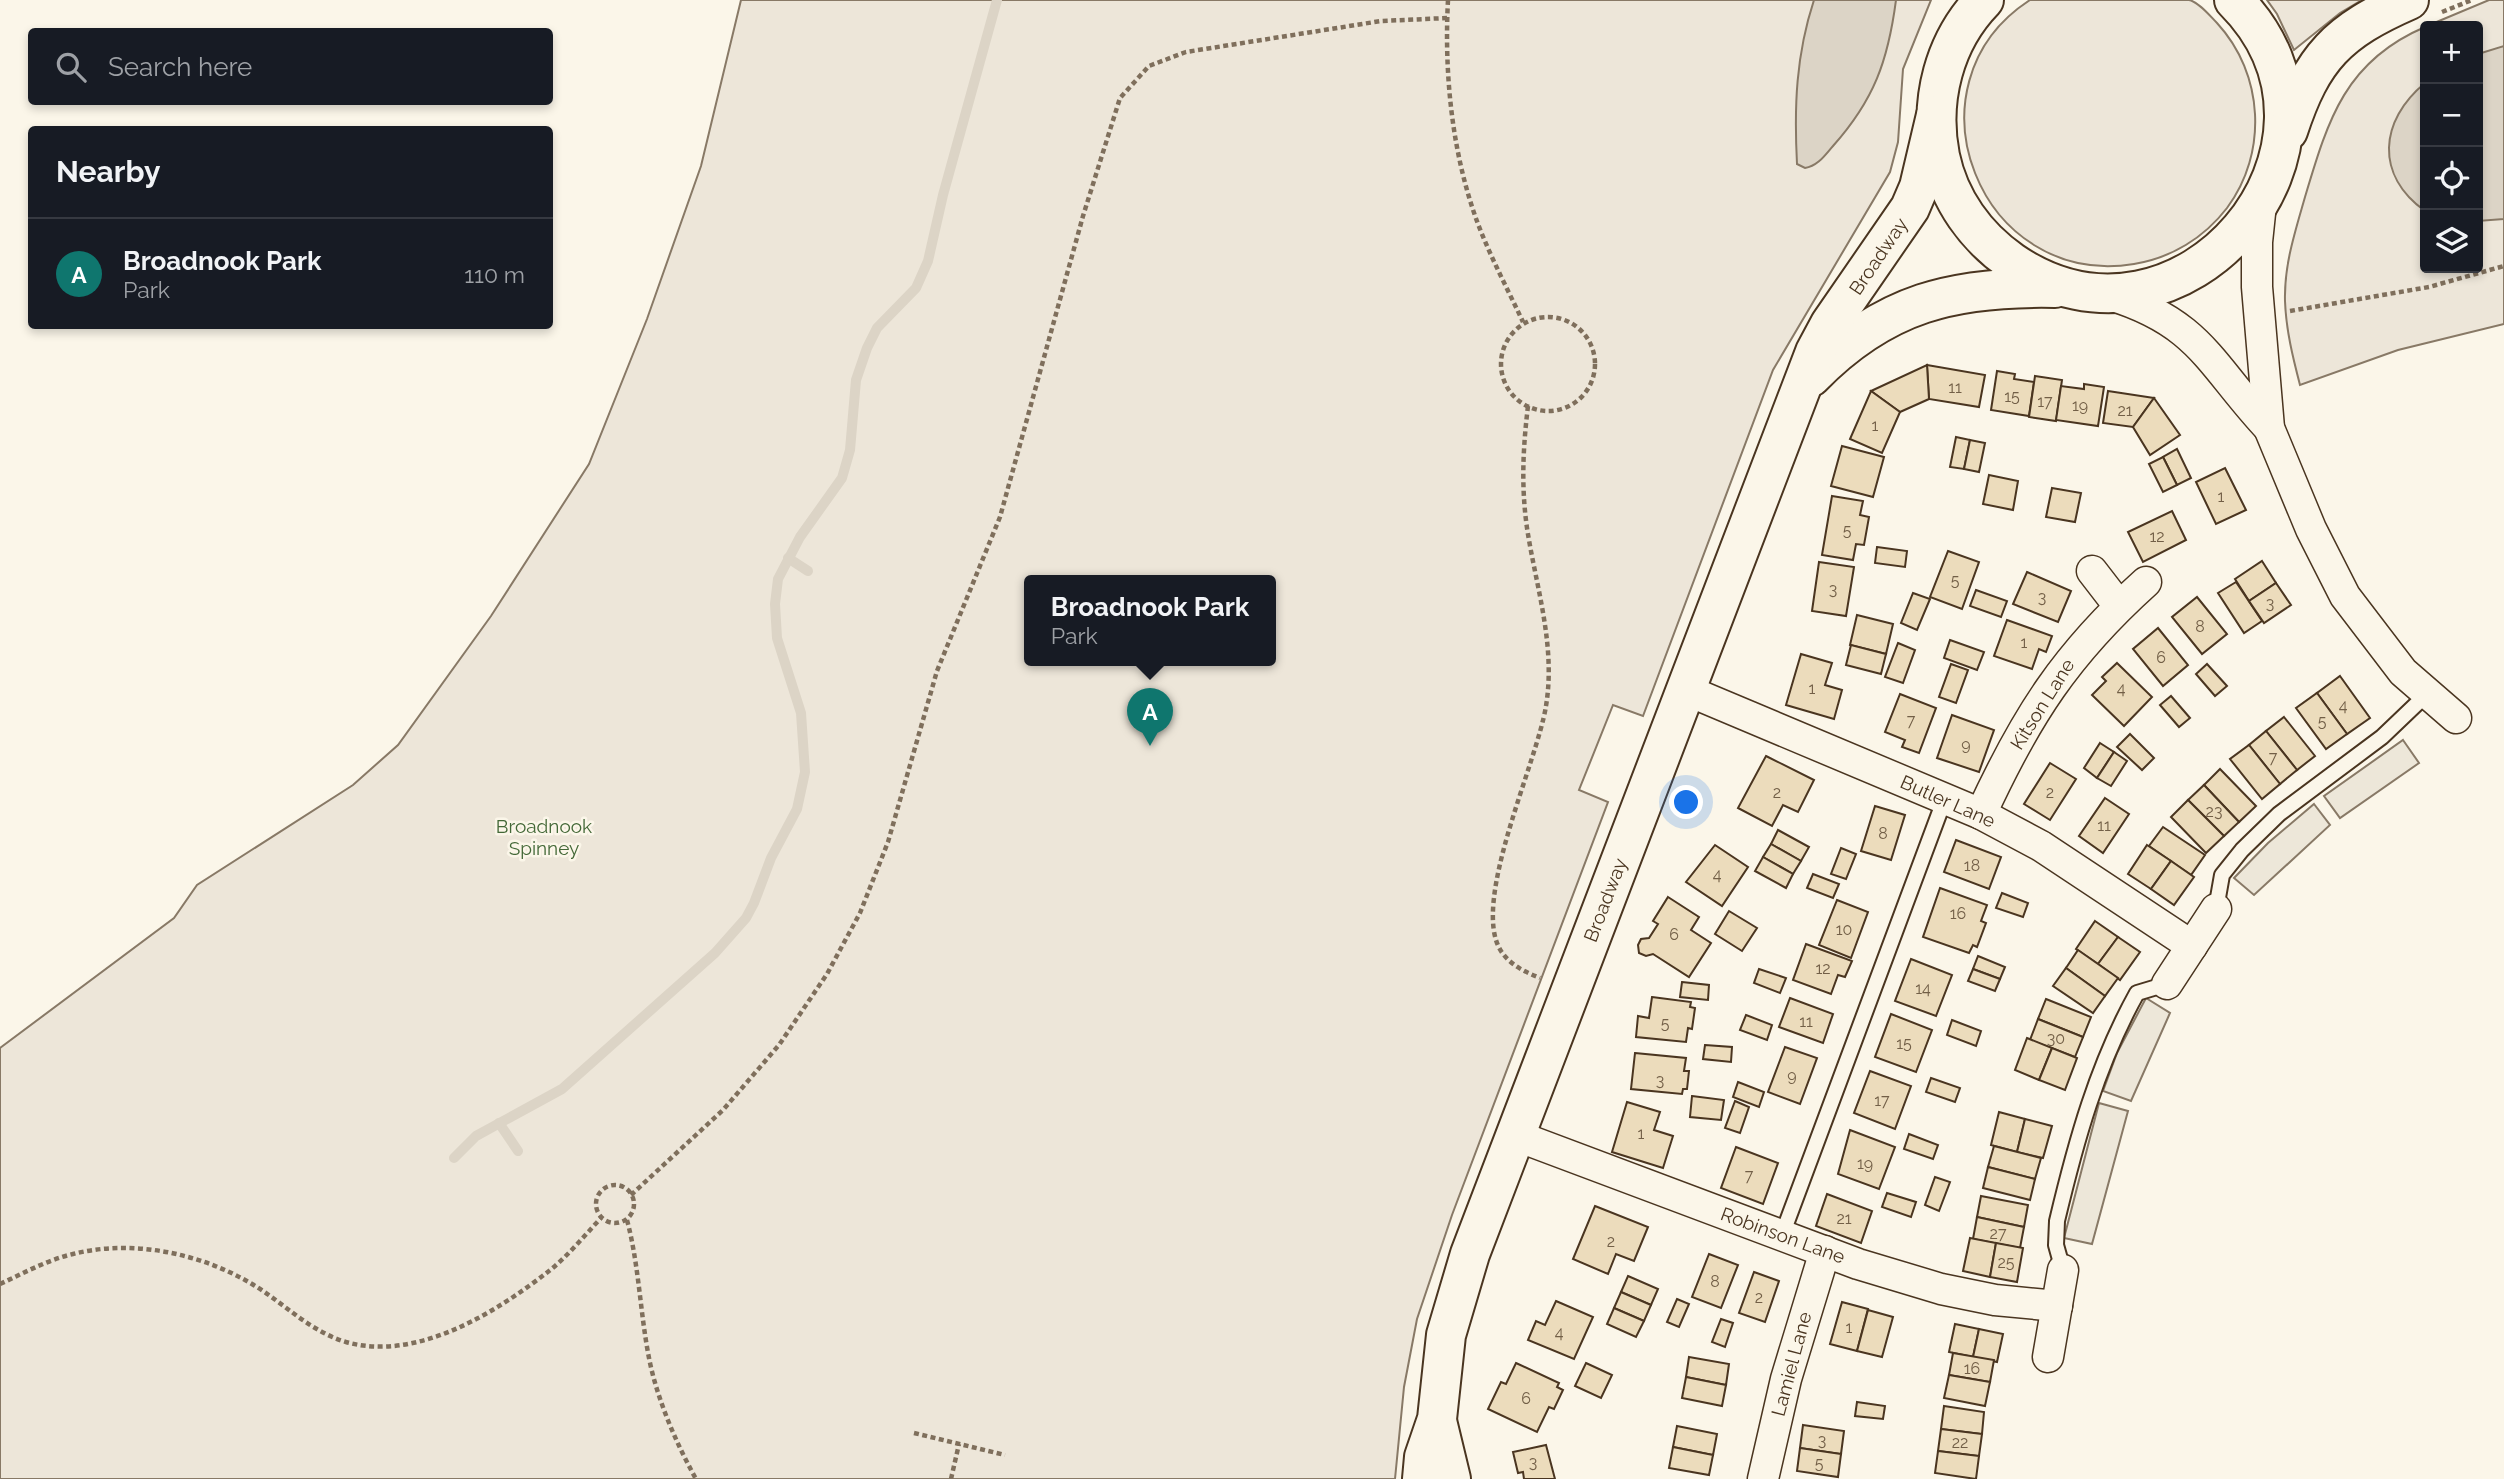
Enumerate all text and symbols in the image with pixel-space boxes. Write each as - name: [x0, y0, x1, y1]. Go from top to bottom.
- map controls: [2420, 21, 2483, 273]
- button: +: [2420, 21, 2483, 84]
- search box: [28, 28, 553, 105]
- icon: search: [52, 48, 90, 86]
- text: Search here: [108, 52, 252, 82]
- button: −: [2420, 84, 2483, 147]
- button: locate: [2420, 147, 2483, 210]
- text: Nearby: [56, 154, 160, 189]
- button: layers: [2420, 210, 2483, 273]
- street label: Broadway: [1844, 213, 1912, 299]
- text: Broadnook Park: [123, 246, 322, 276]
- text: A: [71, 261, 87, 288]
- text: 110 m: [464, 261, 525, 288]
- text: Park: [123, 276, 170, 303]
- house number: 11: [1948, 378, 1962, 397]
- house number: 15: [2004, 387, 2020, 406]
- house number: 17: [2037, 392, 2053, 411]
- house number: 19: [2072, 396, 2088, 415]
- house number: 21: [2117, 401, 2133, 420]
- house number: 1: [1872, 416, 1879, 435]
- house number: 1: [2218, 487, 2225, 506]
- house number: 5: [1843, 521, 1852, 540]
- house number: 12: [2149, 527, 2165, 546]
- house number: 5: [1951, 571, 1960, 590]
- popup: [1024, 575, 1276, 666]
- house number: 3: [1829, 580, 1837, 599]
- house number: 3: [2038, 588, 2046, 607]
- text: Broadnook Park: [1051, 592, 1249, 622]
- house number: 3: [2266, 594, 2274, 613]
- house number: 8: [2195, 617, 2205, 636]
- text: Park: [1051, 622, 1098, 649]
- house number: 1: [2021, 633, 2028, 652]
- house number: 6: [2156, 648, 2166, 667]
- street label: Kitson Lane: [2005, 655, 2079, 753]
- house number: 1: [1809, 679, 1816, 698]
- house number: 4: [2117, 679, 2126, 698]
- pin: A: [1127, 688, 1173, 746]
- house number: 4: [2339, 696, 2348, 715]
- house number: 7: [1907, 711, 1916, 730]
- house number: 5: [2318, 712, 2327, 731]
- house number: 9: [1961, 735, 1971, 754]
- house number: 7: [2269, 748, 2278, 767]
- street label: Butler Lane: [1897, 770, 1999, 832]
- house number: 2: [1773, 783, 1781, 802]
- house number: 2: [2046, 783, 2054, 802]
- your location: [1669, 785, 1703, 819]
- house number: 23: [2206, 802, 2222, 821]
- park label: Broadnook Spinney: [496, 815, 592, 859]
- house number: 11: [2097, 816, 2111, 835]
- house number: 8: [1878, 824, 1888, 843]
- street label: Broadway: [1579, 855, 1631, 945]
- house number: 18: [1964, 856, 1980, 875]
- house number: 4: [1713, 865, 1722, 884]
- house number: 16: [1950, 904, 1966, 923]
- house number: 10: [1836, 920, 1852, 939]
- house number: 6: [1669, 925, 1679, 944]
- house number: 12: [1815, 959, 1831, 978]
- house number: 14: [1915, 979, 1931, 998]
- house number: 11: [1799, 1012, 1813, 1031]
- house number: 5: [1661, 1014, 1670, 1033]
- house number: 30: [2047, 1029, 2065, 1048]
- house number: 15: [1896, 1034, 1912, 1053]
- house number: 9: [1787, 1066, 1797, 1085]
- house number: 3: [1656, 1071, 1664, 1090]
- house number: 17: [1874, 1091, 1890, 1110]
- house number: 1: [1638, 1124, 1645, 1143]
- house number: 19: [1857, 1154, 1873, 1173]
- house number: 7: [1745, 1166, 1754, 1185]
- street label: Robinson Lane: [1718, 1202, 1848, 1268]
- house number: 21: [1836, 1209, 1852, 1228]
- house number: 27: [1990, 1224, 2007, 1243]
- house number: 2: [1607, 1232, 1615, 1251]
- house number: 25: [1997, 1253, 2015, 1272]
- house number: 8: [1710, 1272, 1720, 1291]
- house number: 2: [1755, 1288, 1763, 1307]
- street label: Lamiel Lane: [1766, 1309, 1816, 1419]
- house number: 1: [1846, 1318, 1853, 1337]
- house number: 4: [1555, 1323, 1564, 1342]
- house number: 16: [1964, 1359, 1980, 1378]
- house number: 6: [1521, 1389, 1531, 1408]
- house number: 3: [1818, 1431, 1826, 1450]
- house number: 22: [1952, 1433, 1968, 1452]
- house number: 3: [1529, 1453, 1537, 1472]
- house number: 5: [1815, 1454, 1824, 1473]

